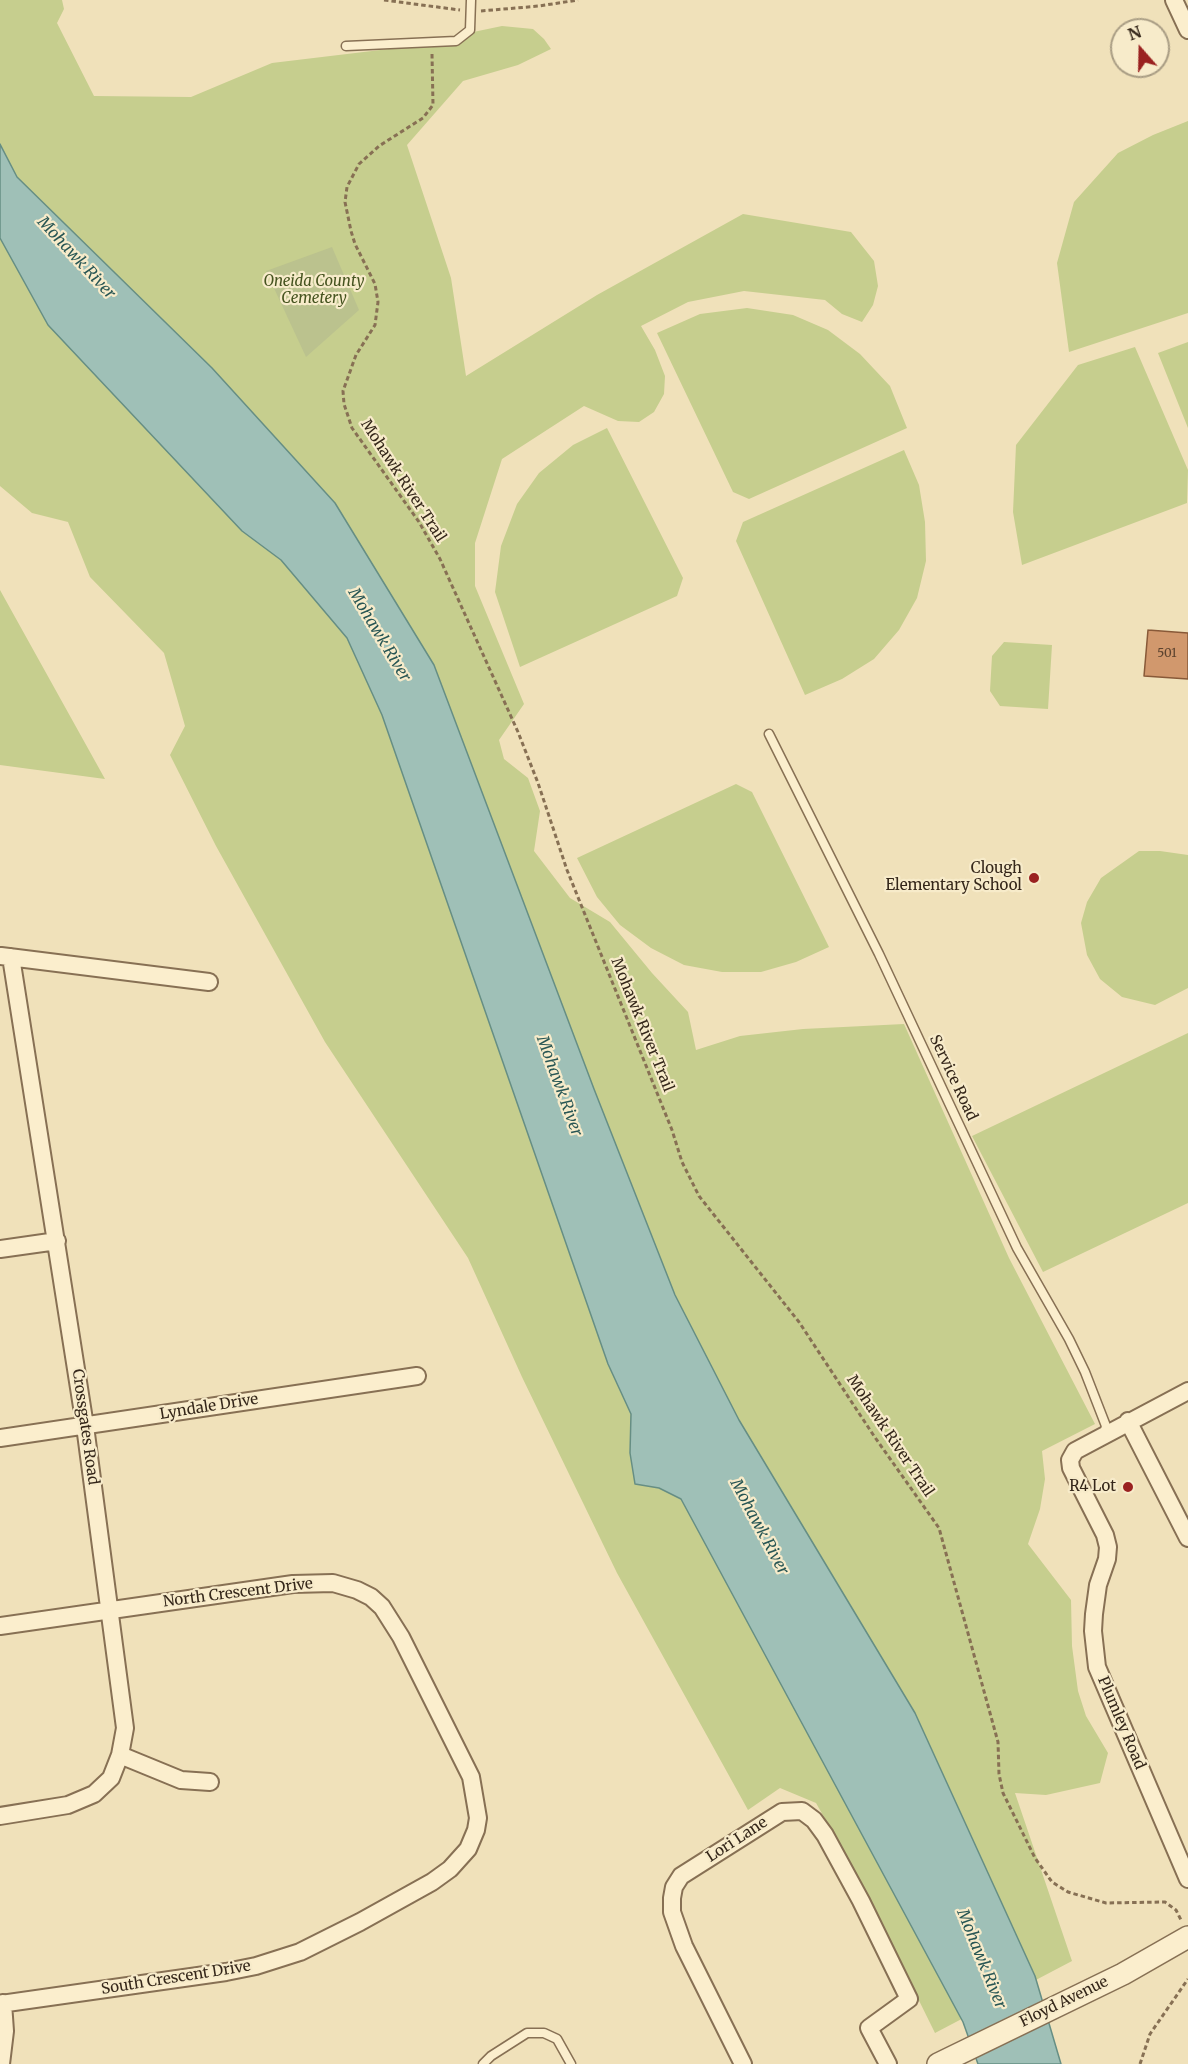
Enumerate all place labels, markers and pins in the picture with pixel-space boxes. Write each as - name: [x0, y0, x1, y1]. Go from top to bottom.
- place label: Clough Elementary School: [885, 860, 1022, 895]
- marker: Clough Elementary School: [1027, 871, 1041, 885]
- place label: R4 Lot: [1069, 1478, 1116, 1496]
- marker: R4 Lot: [1121, 1480, 1135, 1494]

